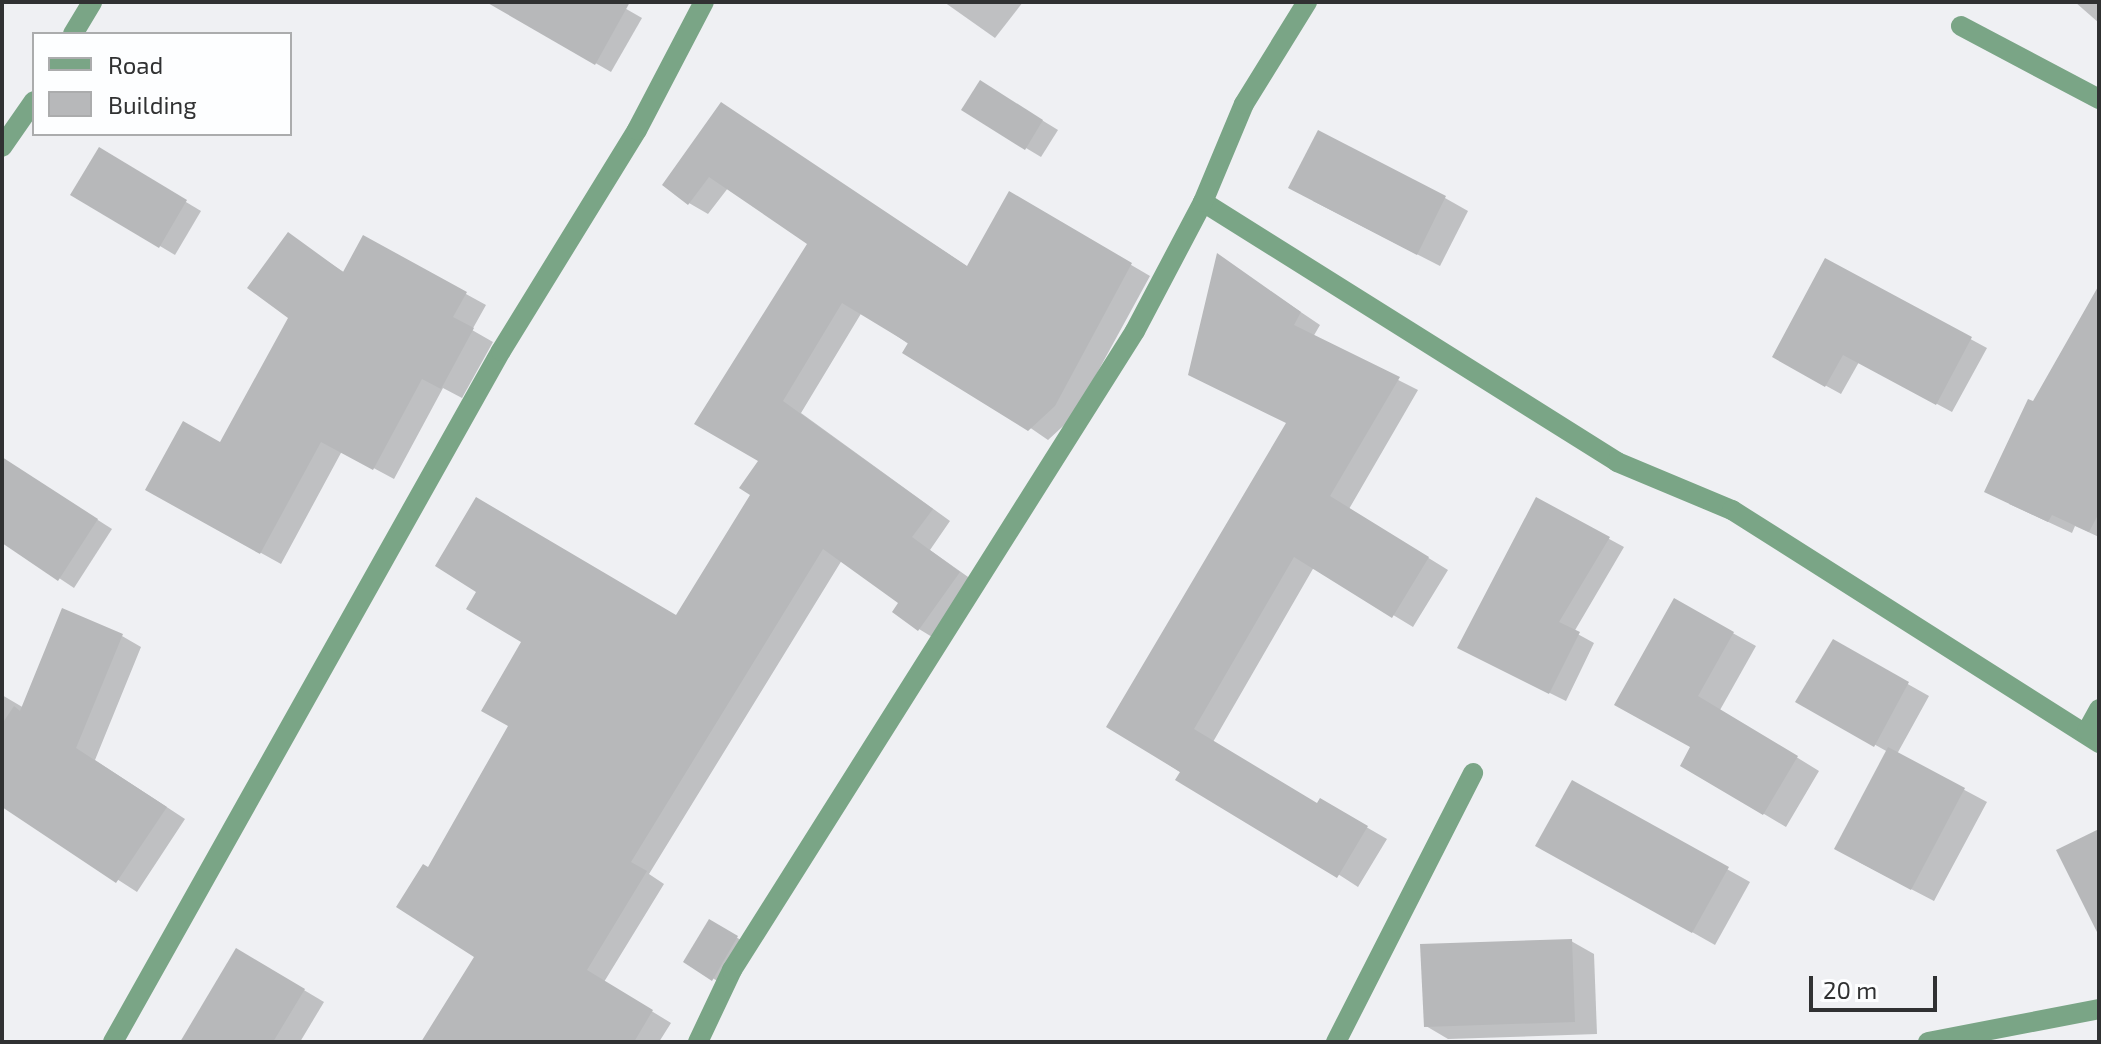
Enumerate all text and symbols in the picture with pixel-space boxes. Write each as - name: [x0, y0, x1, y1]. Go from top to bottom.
- legend: [32, 32, 292, 136]
- text: Road: [108, 50, 163, 79]
- text: Building: [108, 90, 197, 119]
- scale bar: [1813, 960, 1941, 1010]
- text: 20 m: [1823, 975, 1877, 1004]

